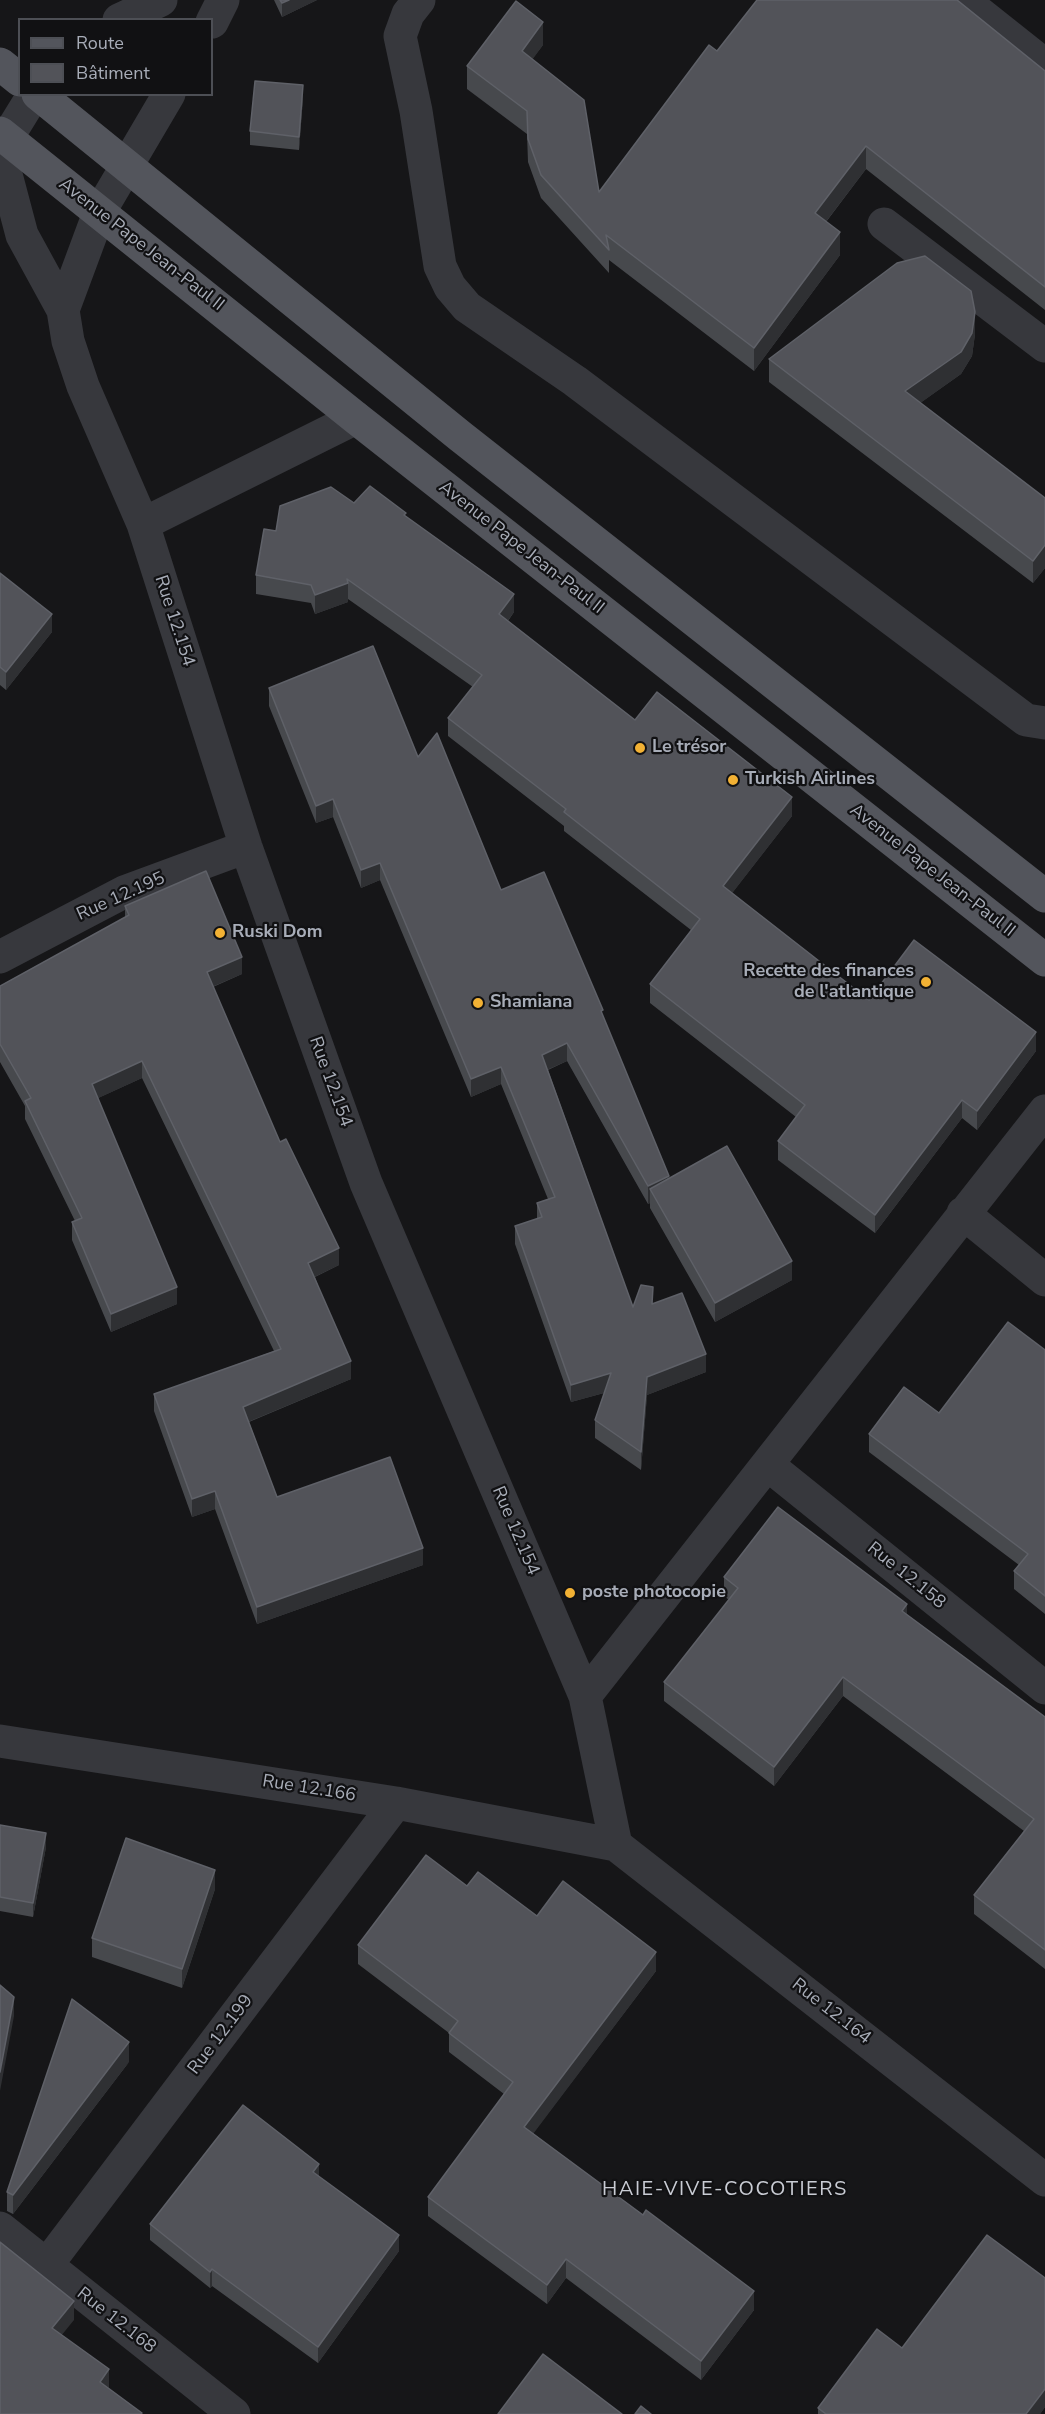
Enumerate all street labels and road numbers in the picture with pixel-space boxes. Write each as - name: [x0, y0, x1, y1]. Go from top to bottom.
- street label: Avenue Pape Jean-Paul II: [54, 174, 228, 316]
- street label: Avenue Pape Jean-Paul II: [434, 477, 608, 619]
- street label: Rue 12.154: [149, 573, 199, 669]
- street label: Avenue Pape Jean-Paul II: [845, 800, 1019, 942]
- street label: Rue 12.195: [73, 868, 169, 926]
- street label: Rue 12.154: [304, 1034, 356, 1130]
- street label: Rue 12.154: [487, 1483, 543, 1579]
- street label: Rue 12.158: [863, 1538, 949, 1614]
- street label: Rue 12.166: [261, 1771, 357, 1807]
- street label: Rue 12.164: [787, 1974, 875, 2050]
- street label: Rue 12.199: [184, 1991, 258, 2079]
- street label: Rue 12.168: [72, 2283, 160, 2359]

